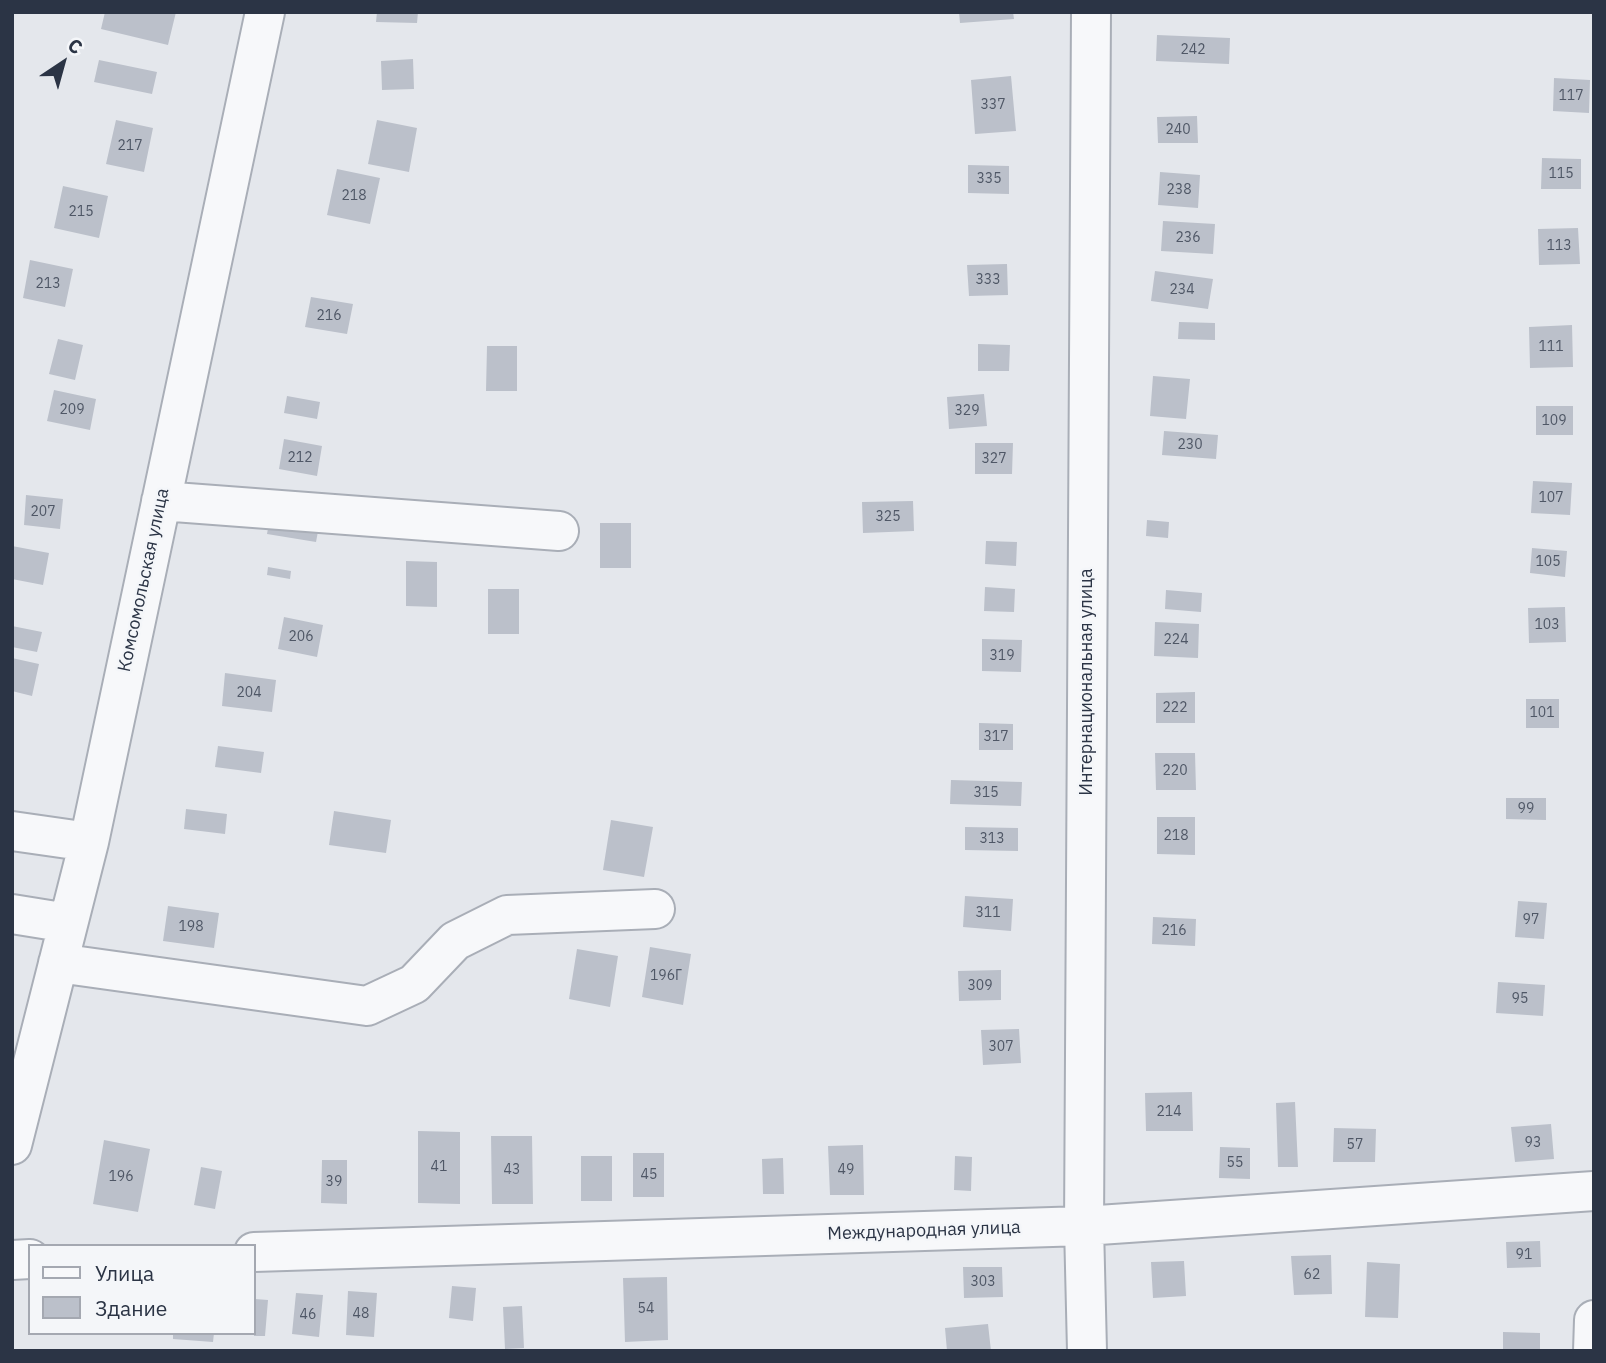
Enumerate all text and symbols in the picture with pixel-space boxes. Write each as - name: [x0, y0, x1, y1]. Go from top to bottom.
- north arrow: [28, 28, 98, 98]
- text: С: [63, 33, 87, 59]
- house number: 242: [1180, 42, 1206, 58]
- house number: 117: [1558, 88, 1584, 104]
- house number: 337: [980, 97, 1006, 113]
- house number: 240: [1165, 122, 1191, 138]
- house number: 217: [117, 138, 143, 154]
- house number: 115: [1548, 166, 1574, 182]
- house number: 335: [976, 171, 1002, 187]
- house number: 238: [1166, 182, 1192, 198]
- house number: 218: [341, 188, 367, 204]
- house number: 215: [68, 204, 94, 220]
- house number: 236: [1175, 230, 1201, 246]
- house number: 113: [1546, 238, 1572, 254]
- house number: 333: [975, 272, 1001, 288]
- house number: 213: [35, 276, 61, 292]
- house number: 234: [1169, 282, 1195, 298]
- house number: 216: [316, 308, 342, 324]
- house number: 111: [1538, 339, 1564, 355]
- house number: 209: [59, 402, 85, 418]
- house number: 329: [954, 403, 980, 419]
- house number: 109: [1541, 413, 1567, 429]
- house number: 230: [1177, 437, 1203, 453]
- house number: 212: [287, 450, 313, 466]
- house number: 327: [981, 451, 1007, 467]
- street label: Комсомольская улица: [114, 486, 174, 674]
- house number: 107: [1538, 490, 1564, 506]
- house number: 207: [30, 504, 56, 520]
- house number: 325: [875, 509, 901, 525]
- house number: 105: [1535, 554, 1561, 570]
- street label: Интернациональная улица: [1076, 568, 1098, 796]
- house number: 103: [1534, 617, 1560, 633]
- house number: 206: [288, 629, 314, 645]
- house number: 224: [1163, 632, 1189, 648]
- house number: 319: [989, 648, 1015, 664]
- house number: 204: [236, 685, 262, 701]
- house number: 222: [1162, 700, 1188, 716]
- house number: 101: [1529, 705, 1555, 721]
- house number: 317: [983, 729, 1009, 745]
- house number: 220: [1162, 763, 1188, 779]
- house number: 315: [973, 785, 999, 801]
- house number: 99: [1518, 801, 1534, 817]
- house number: 218: [1163, 828, 1189, 844]
- house number: 313: [979, 831, 1005, 847]
- house number: 311: [975, 905, 1001, 921]
- house number: 97: [1523, 912, 1539, 928]
- house number: 198: [178, 919, 204, 935]
- house number: 216: [1161, 923, 1187, 939]
- house number: 196Г: [650, 968, 682, 984]
- house number: 309: [967, 978, 993, 994]
- house number: 95: [1512, 991, 1528, 1007]
- house number: 307: [988, 1039, 1014, 1055]
- house number: 214: [1156, 1104, 1182, 1120]
- house number: 93: [1525, 1135, 1541, 1151]
- house number: 57: [1347, 1137, 1363, 1153]
- house number: 55: [1227, 1155, 1243, 1171]
- house number: 41: [431, 1159, 447, 1175]
- house number: 43: [504, 1162, 520, 1178]
- house number: 49: [838, 1162, 854, 1178]
- house number: 45: [641, 1167, 657, 1183]
- house number: 196: [108, 1169, 134, 1185]
- house number: 39: [326, 1174, 342, 1190]
- street label: Международная улица: [827, 1217, 1021, 1245]
- legend: [28, 1244, 256, 1335]
- house number: 91: [1516, 1247, 1532, 1263]
- text: Улица: [95, 1259, 154, 1287]
- house number: 62: [1304, 1267, 1320, 1283]
- house number: 303: [970, 1274, 996, 1290]
- text: Здание: [95, 1294, 167, 1322]
- house number: 54: [638, 1301, 654, 1317]
- house number: 48: [353, 1306, 369, 1322]
- house number: 46: [300, 1307, 316, 1323]

